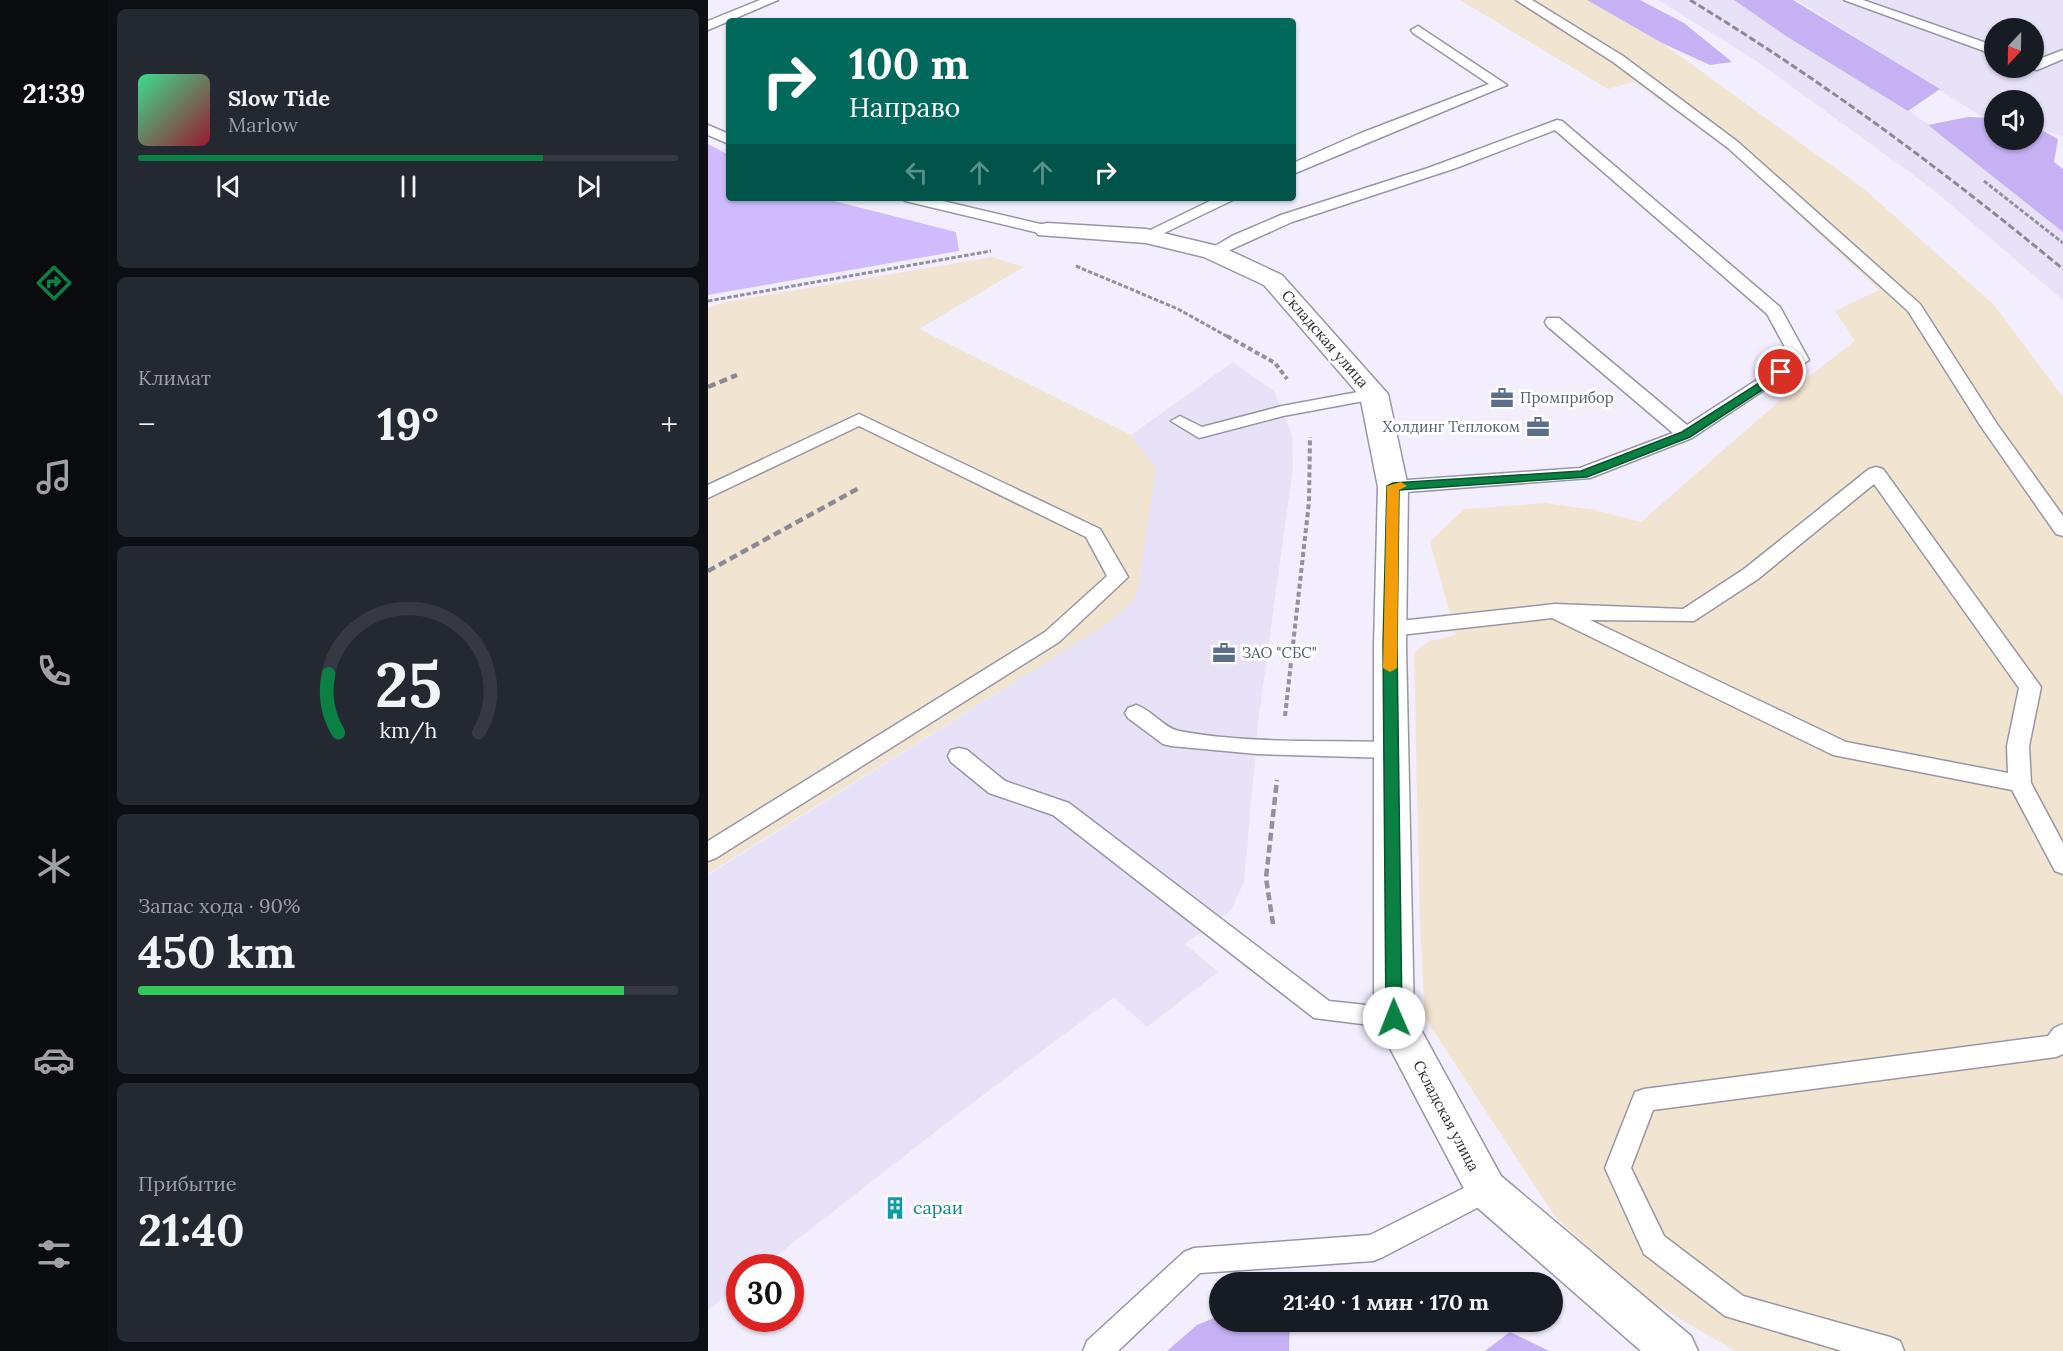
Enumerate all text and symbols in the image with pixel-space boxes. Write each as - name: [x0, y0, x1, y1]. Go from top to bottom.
- north arrow: [1984, 18, 2044, 78]
- map controls: [1984, 18, 2044, 150]
- text: 100 m: [849, 37, 969, 91]
- icon: right: [750, 42, 828, 120]
- text: 21:39: [23, 76, 85, 110]
- text: Slow Tide: [228, 84, 330, 112]
- text: Направо: [849, 90, 960, 124]
- button: sound: [1984, 90, 2044, 150]
- text: Marlow: [228, 112, 298, 137]
- icon: left: [900, 156, 933, 189]
- icon: ahead: [963, 156, 996, 189]
- icon: ahead: [1026, 156, 1059, 189]
- icon: right: [1089, 156, 1122, 189]
- icon: previous: [212, 170, 245, 203]
- icon: pause: [392, 170, 425, 203]
- icon: next: [572, 170, 605, 203]
- icon: directions: [33, 262, 75, 304]
- street label: Складская улица: [1278, 286, 1373, 392]
- pin: [1755, 346, 1806, 397]
- icon: arrive: [1764, 355, 1797, 388]
- text: Климат: [138, 365, 211, 390]
- office icon: Промприбор: [1489, 385, 1515, 411]
- place label: Промприбор: [1520, 388, 1614, 407]
- text: 19°: [377, 395, 439, 452]
- text: −: [138, 403, 156, 445]
- text: +: [660, 403, 678, 445]
- office icon: Холдинг Теплоком: [1525, 414, 1551, 440]
- place label: Холдинг Теплоком: [1383, 417, 1520, 436]
- icon: music: [33, 456, 75, 498]
- office icon: ЗАО "СБС": [1211, 640, 1237, 666]
- place label: ЗАО "СБС": [1242, 643, 1317, 662]
- text: 25: [375, 644, 441, 724]
- icon: phone: [33, 650, 75, 692]
- text: km/h: [379, 716, 437, 744]
- icon: climate: [33, 845, 75, 887]
- text: Запас хода · 90%: [138, 893, 300, 918]
- text: 450 km: [138, 923, 296, 980]
- position arrow: [1362, 986, 1426, 1050]
- icon: car: [33, 1039, 75, 1081]
- street label: Складская улица: [1409, 1057, 1484, 1175]
- text: Прибытие: [138, 1171, 237, 1196]
- building icon: сараи: [882, 1195, 908, 1221]
- place label: сараи: [913, 1196, 963, 1219]
- text: 21:40: [138, 1201, 245, 1258]
- icon: filters: [33, 1233, 75, 1275]
- speed limit sign: 30: [726, 1254, 804, 1332]
- text: 21:40 · 1 мин · 170 m: [1283, 1288, 1489, 1316]

